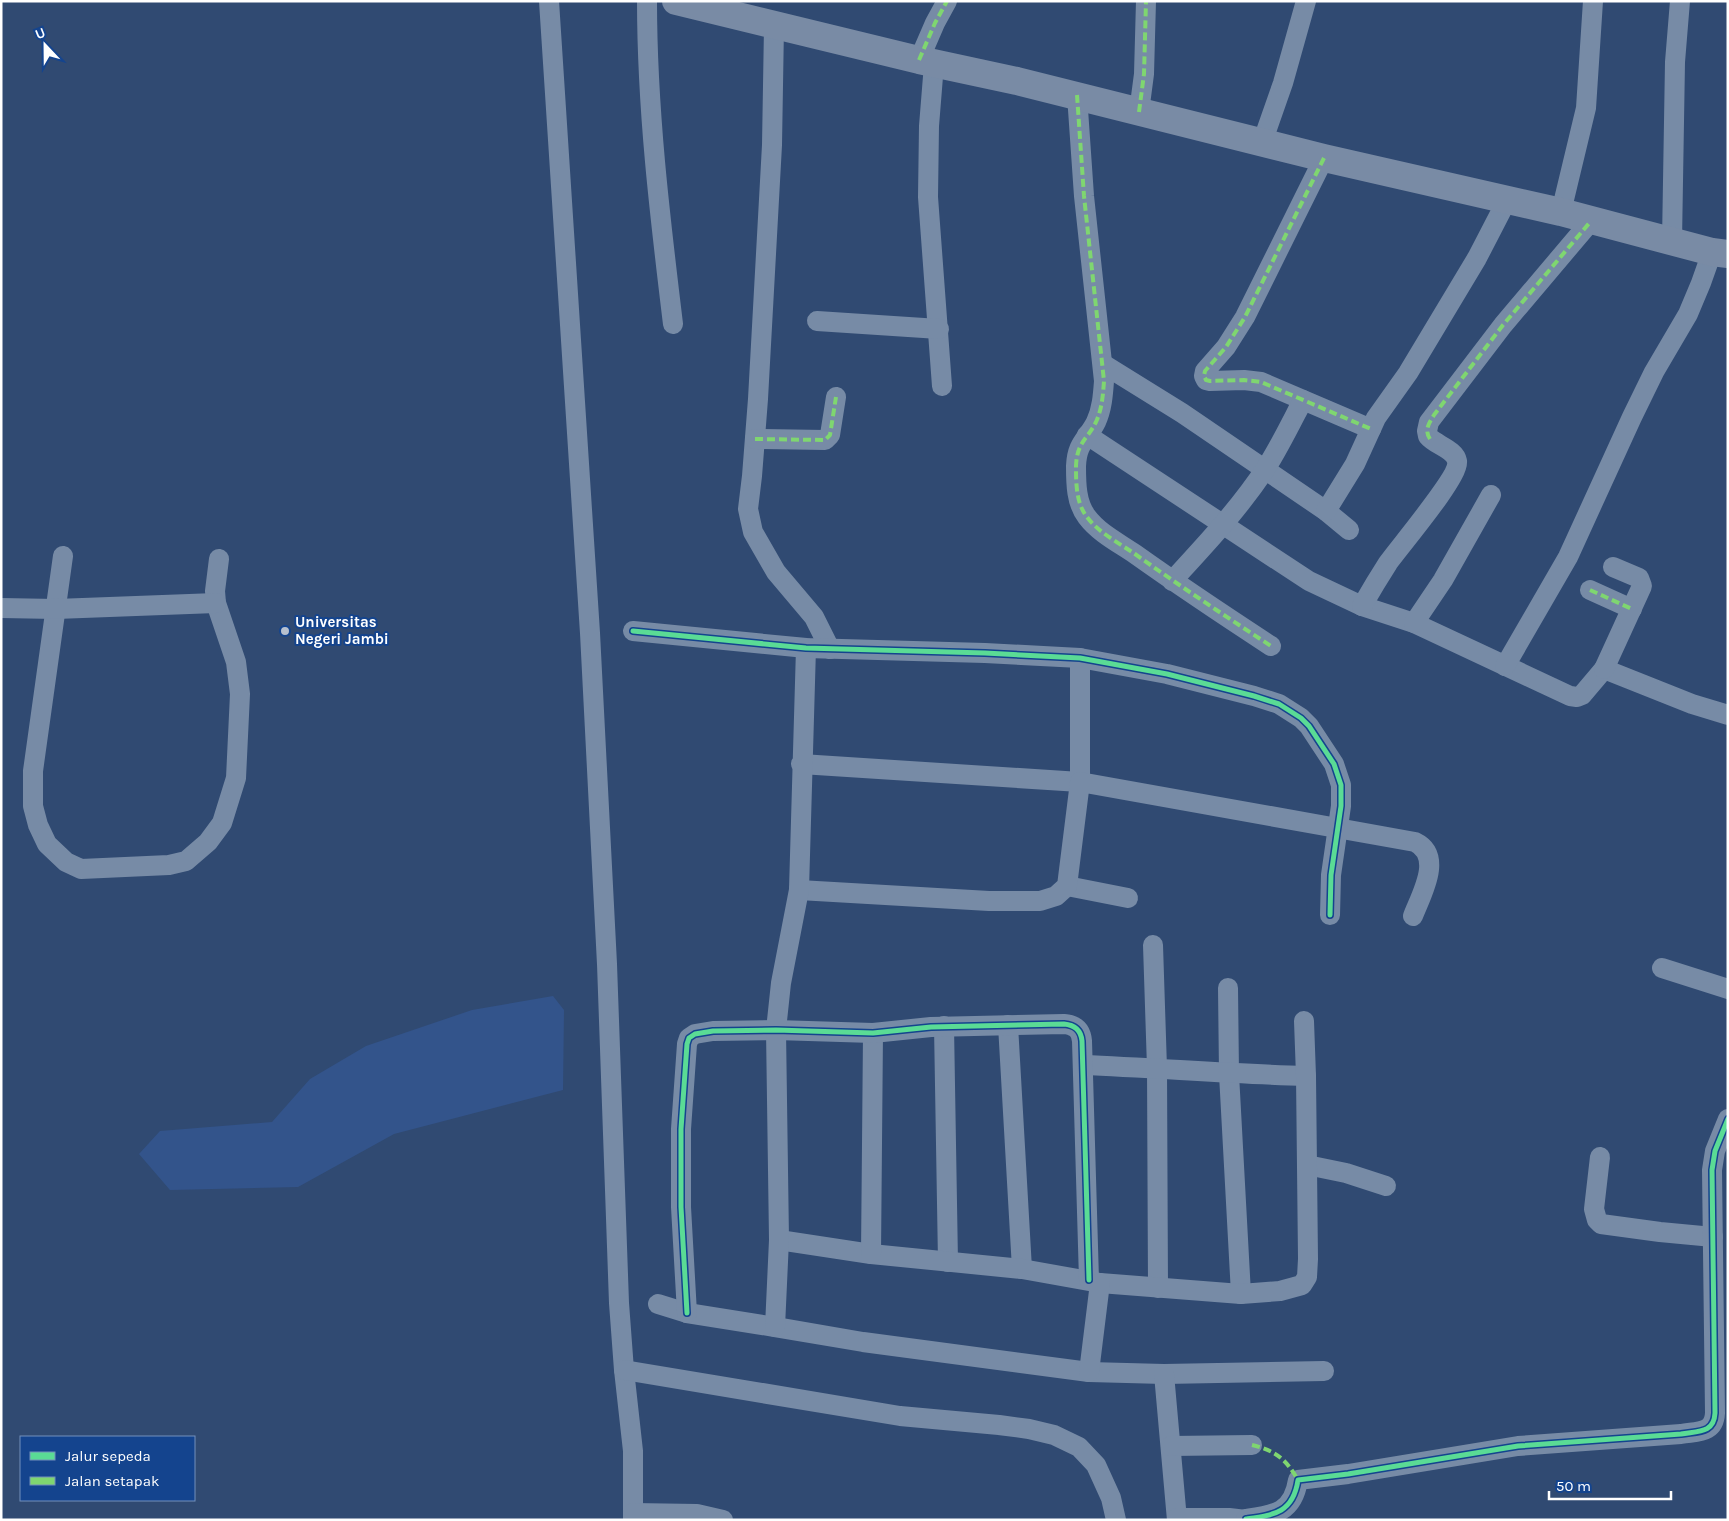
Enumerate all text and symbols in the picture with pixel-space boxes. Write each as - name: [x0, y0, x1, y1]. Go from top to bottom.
- north arrow: [20, 20, 70, 70]
- text: U: [33, 24, 48, 43]
- place label: Universitas Negeri Jambi: [295, 613, 389, 648]
- marker: Universitas Negeri Jambi: [279, 625, 291, 637]
- legend: [20, 1436, 195, 1501]
- text: Jalur sepeda: [65, 1447, 151, 1465]
- scale bar: [1549, 1468, 1672, 1500]
- text: Jalan setapak: [65, 1472, 159, 1490]
- text: 50 m: [1556, 1477, 1591, 1495]

